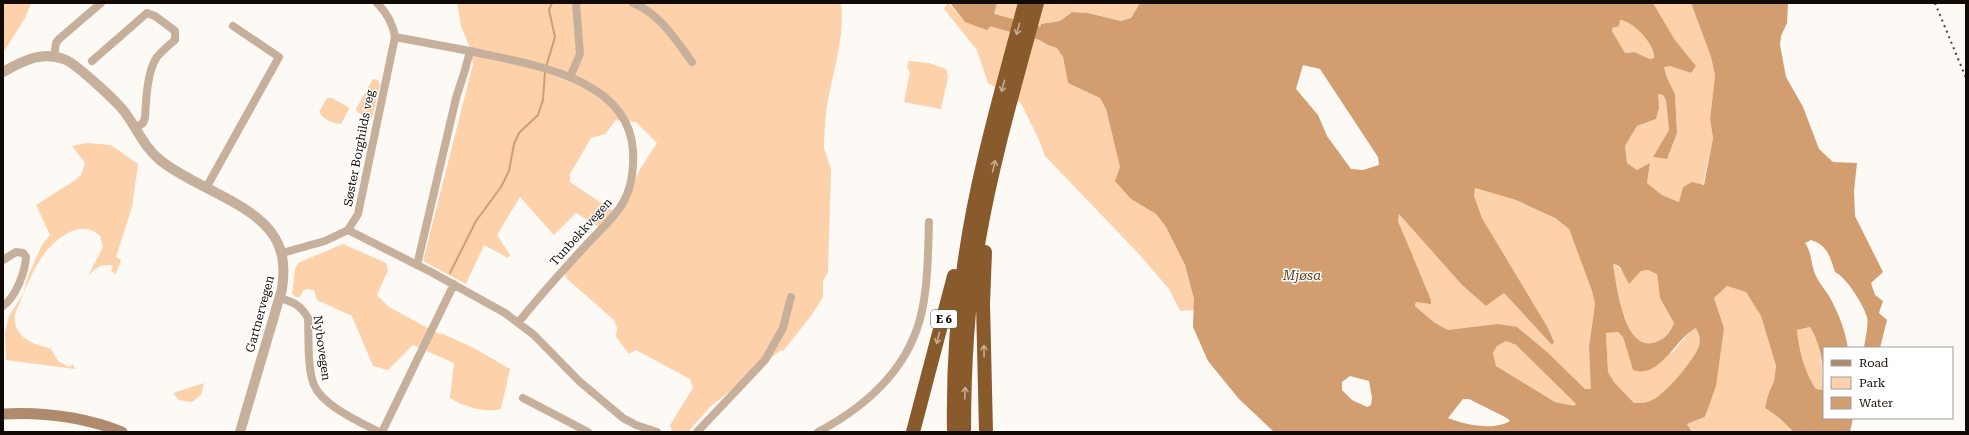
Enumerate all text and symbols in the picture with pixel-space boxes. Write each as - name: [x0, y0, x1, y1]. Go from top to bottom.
- one-way arrow: [1014, 22, 1021, 35]
- one-way arrow: [999, 80, 1006, 93]
- street label: Søster Borghilds veg: [341, 88, 377, 207]
- one-way arrow: [991, 160, 999, 173]
- street label: Tunbekkvegen: [547, 195, 615, 269]
- water label: Mjøsa: [1282, 268, 1321, 283]
- street label: Gartnervegen: [243, 274, 277, 354]
- road number: E 6: [931, 310, 957, 328]
- street label: Nybovegen: [311, 315, 334, 382]
- one-way arrow: [934, 332, 942, 345]
- one-way arrow: [980, 345, 988, 358]
- legend: [1823, 347, 1953, 419]
- text: Road: [1859, 356, 1889, 370]
- text: Park: [1859, 376, 1886, 390]
- one-way arrow: [961, 387, 968, 400]
- text: Water: [1859, 396, 1893, 410]

